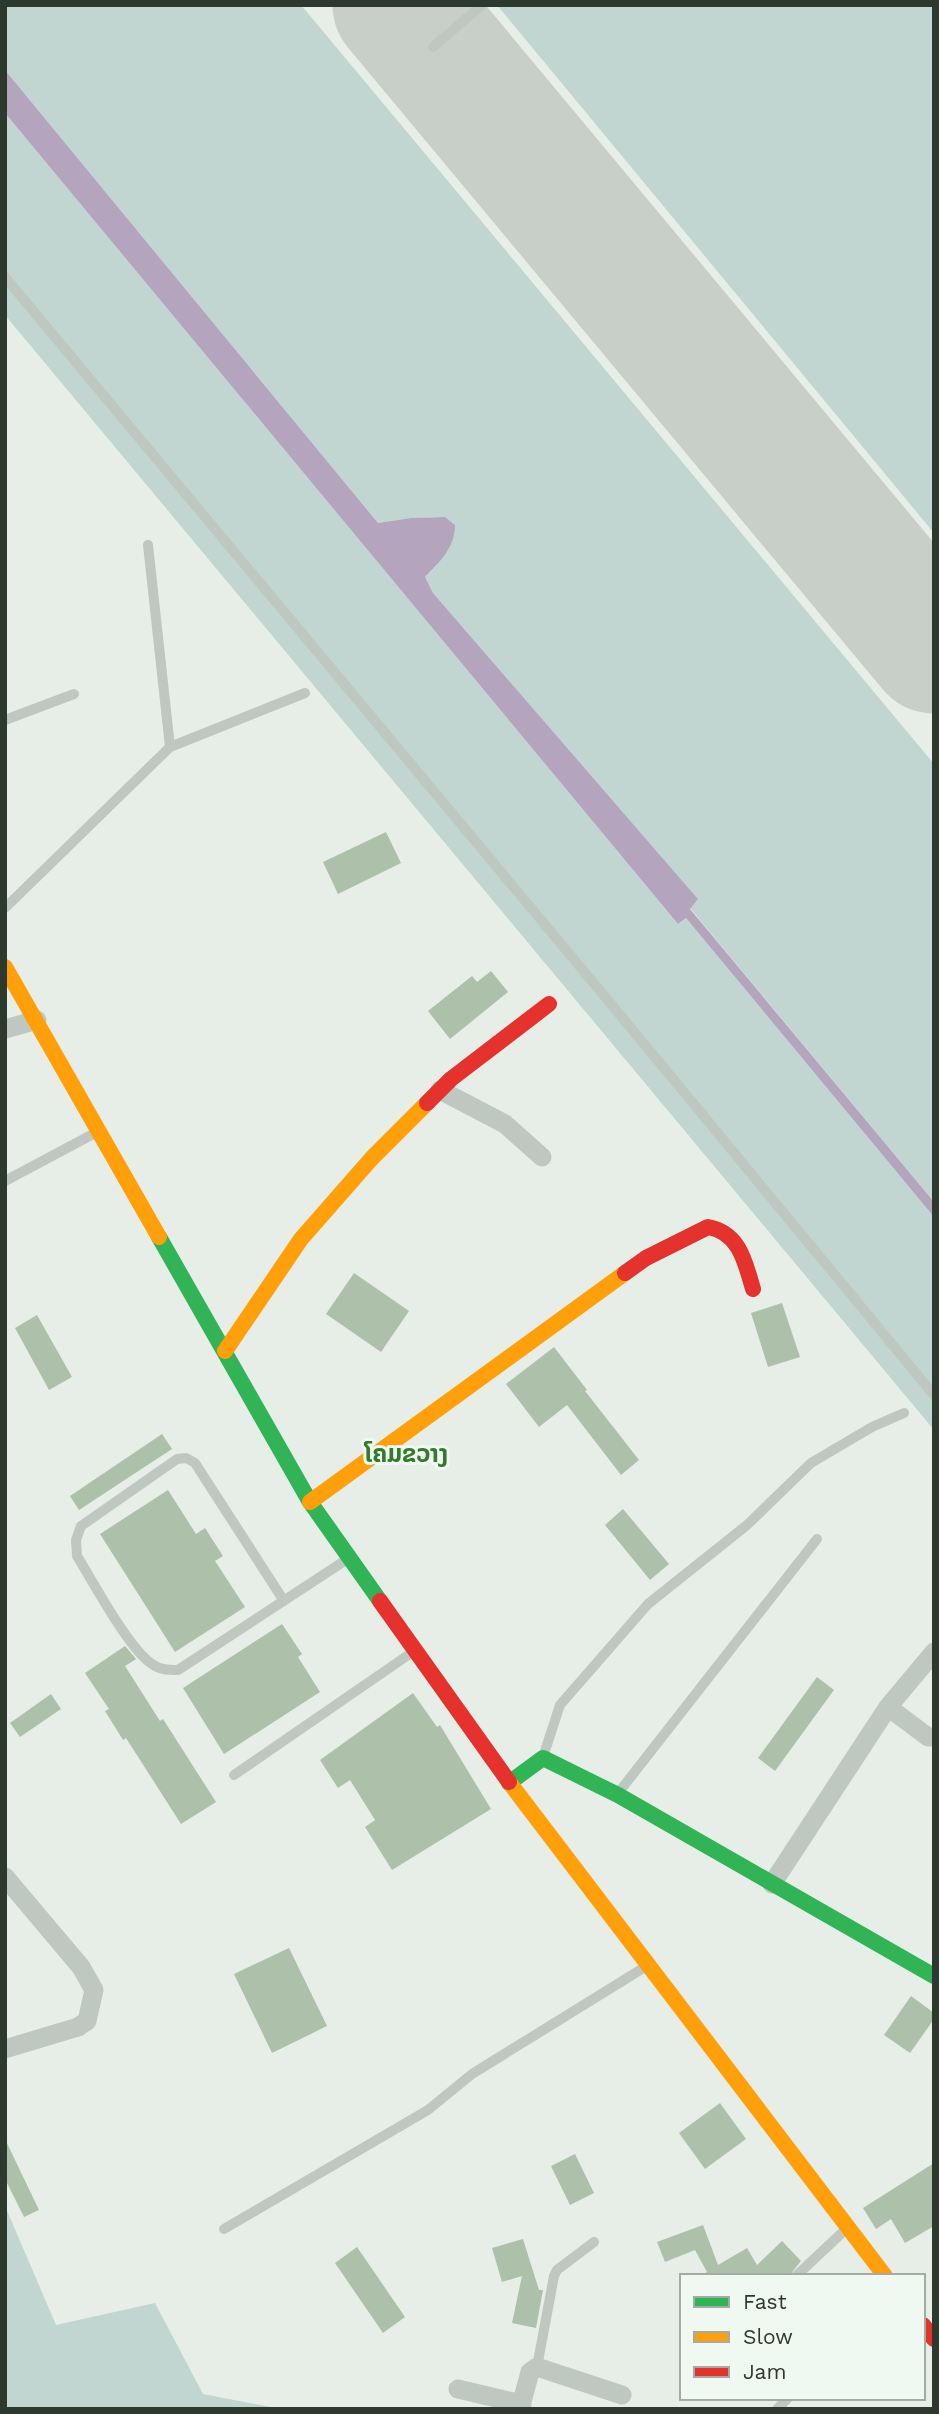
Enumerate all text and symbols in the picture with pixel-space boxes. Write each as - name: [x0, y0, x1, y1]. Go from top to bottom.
- district label: ໂຄມຂວາງ: [363, 1440, 448, 1468]
- legend: [680, 2274, 925, 2400]
- text: Fast: [743, 2289, 787, 2314]
- text: Slow: [743, 2324, 793, 2349]
- text: Jam: [743, 2359, 786, 2384]

